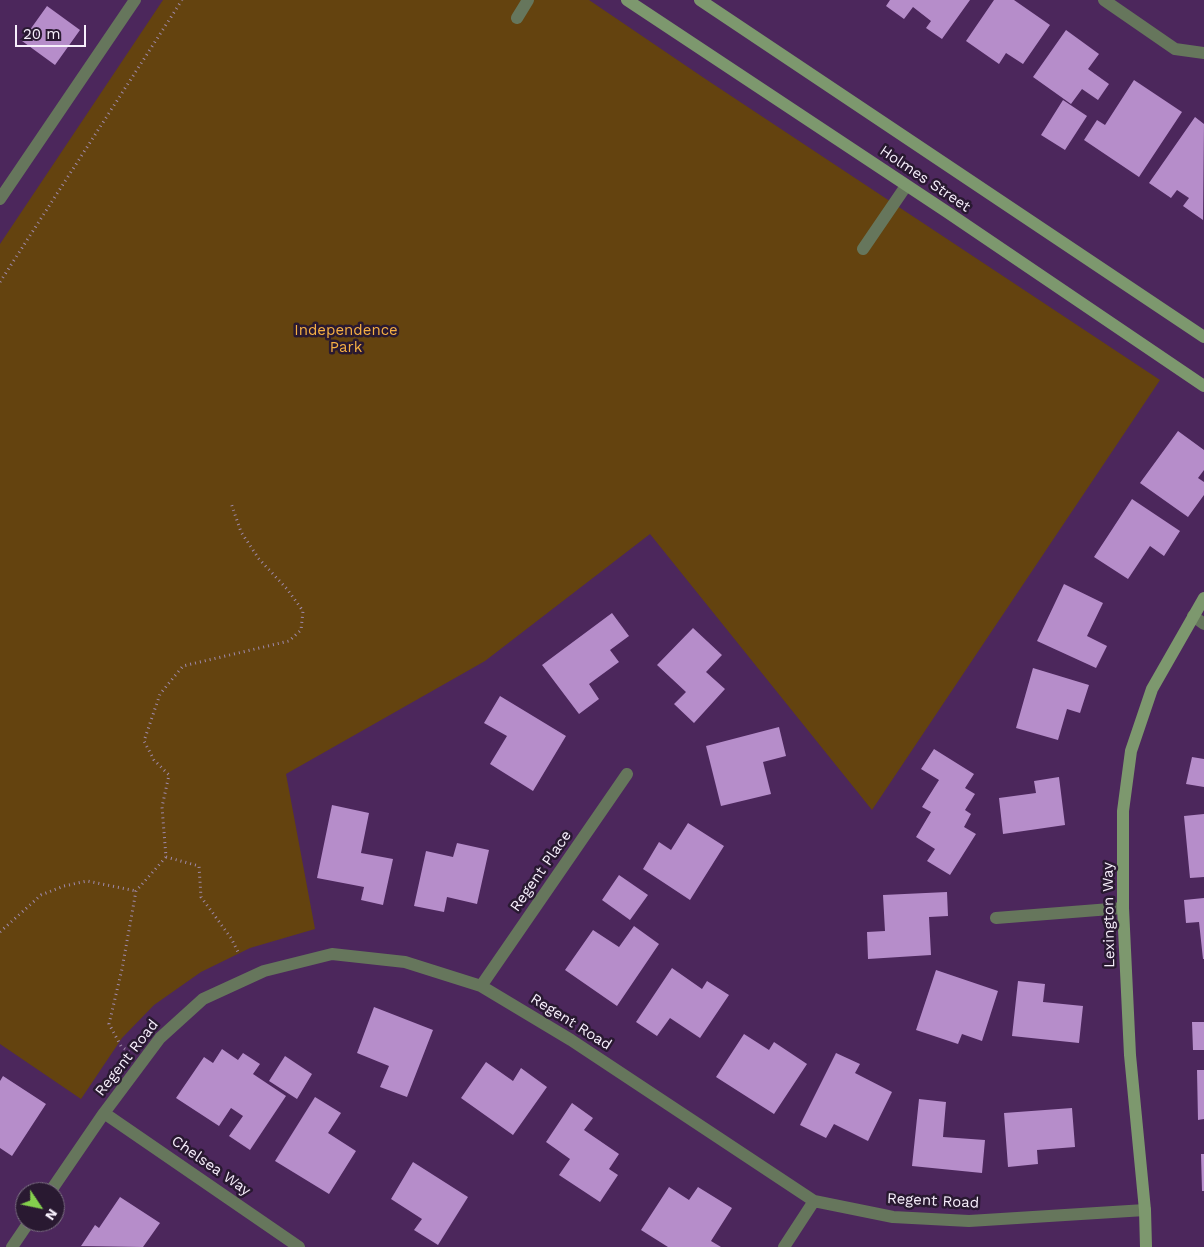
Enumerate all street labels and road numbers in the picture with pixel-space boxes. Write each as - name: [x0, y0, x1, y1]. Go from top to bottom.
- street label: Holmes Street: [876, 142, 974, 216]
- street label: Regent Place: [506, 827, 576, 915]
- street label: Lexington Way: [1099, 862, 1119, 968]
- street label: Regent Road: [527, 990, 615, 1054]
- street label: Regent Road: [92, 1016, 162, 1100]
- street label: Chelsea Way: [168, 1132, 254, 1200]
- street label: Regent Road: [886, 1190, 980, 1212]

